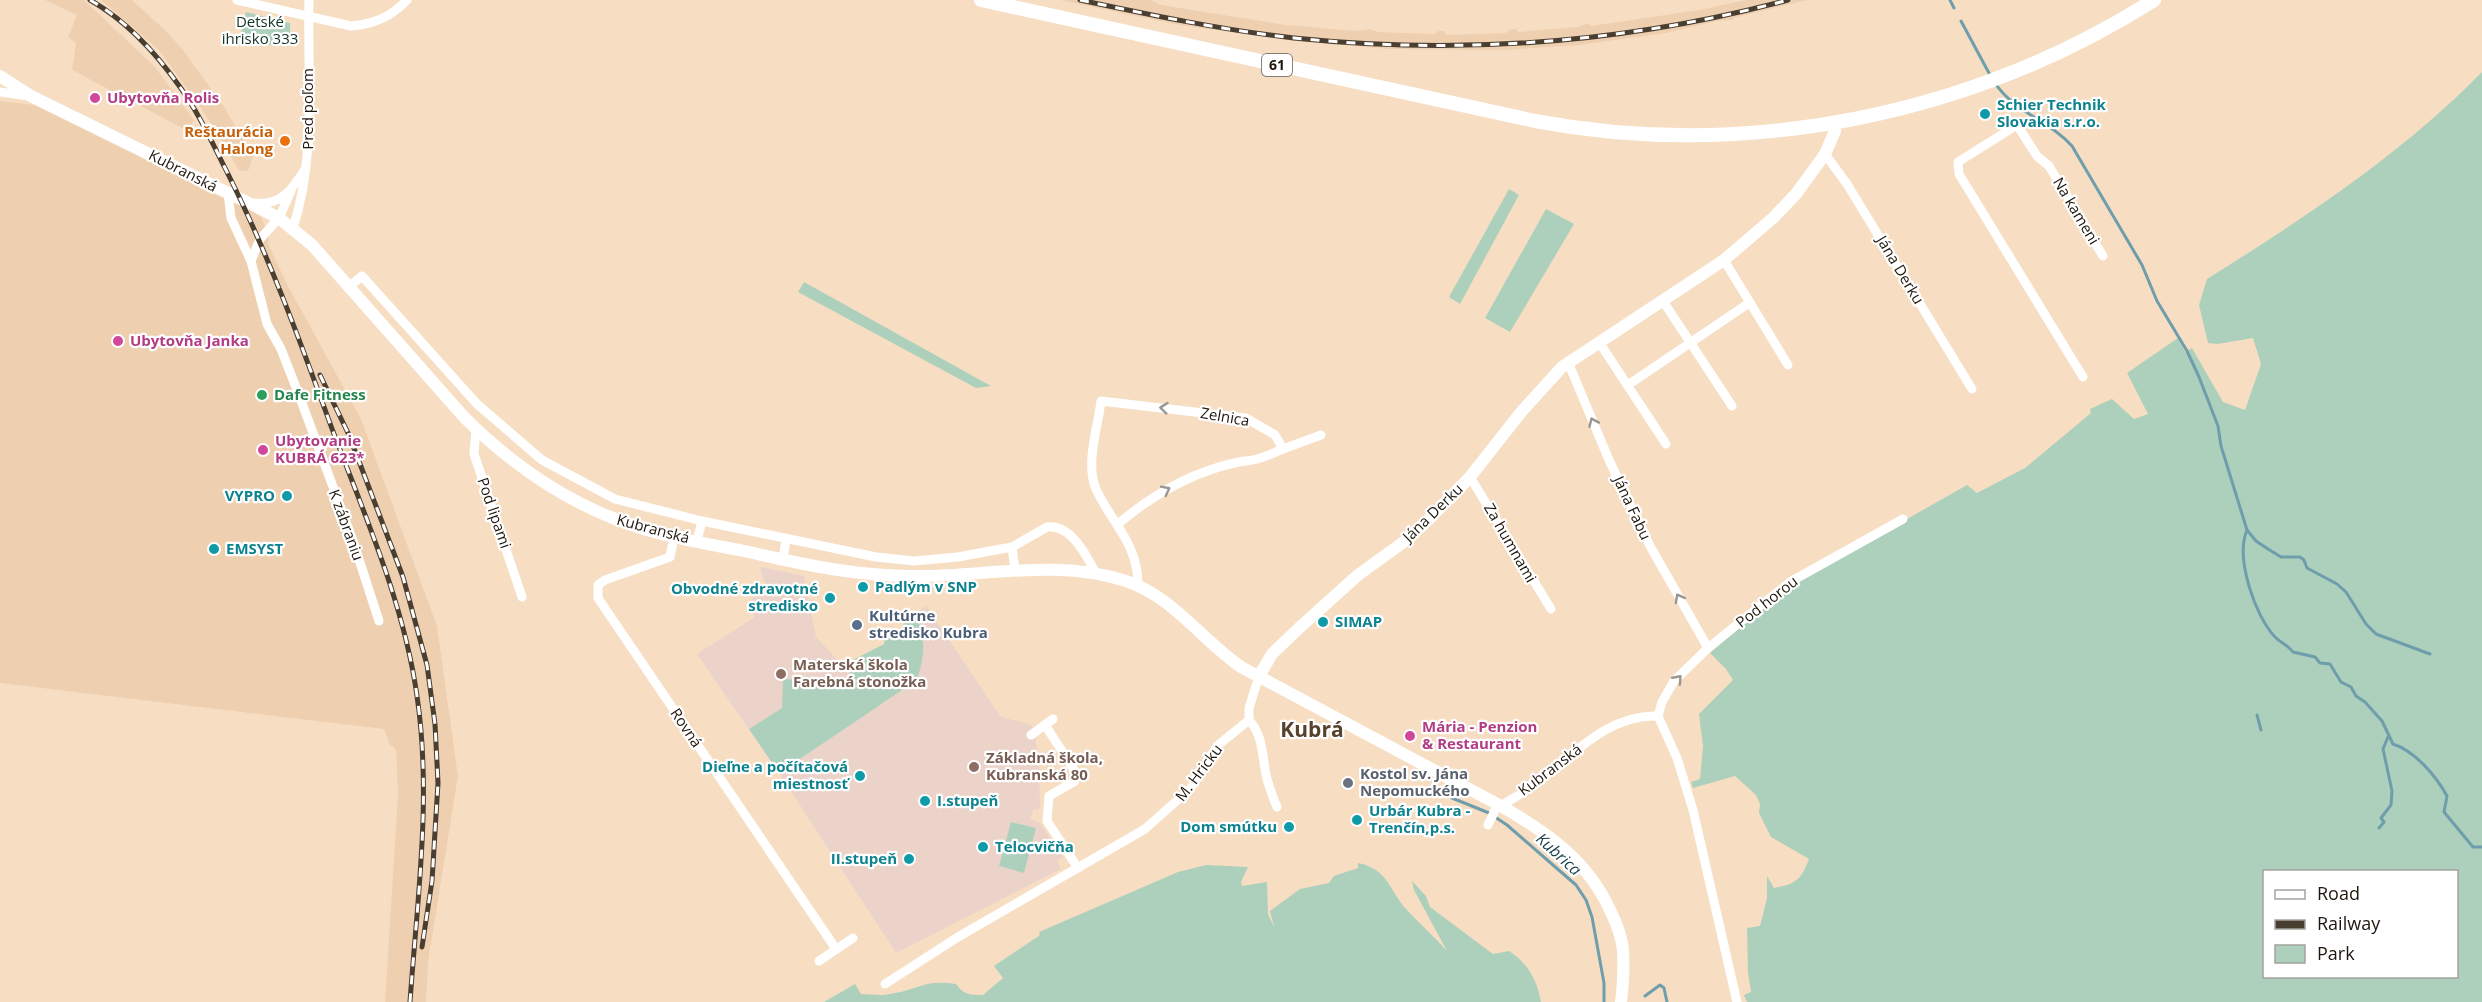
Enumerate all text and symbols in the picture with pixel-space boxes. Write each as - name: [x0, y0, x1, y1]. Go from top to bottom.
- park label: Detské ihrisko 333: [222, 11, 298, 48]
- road number: 61: [1262, 54, 1292, 76]
- street label: Pred poľom: [297, 68, 317, 150]
- place label: Ubytovňa Rolis: [107, 87, 219, 107]
- marker: Ubytovňa Rolis: [88, 91, 102, 105]
- place label: Schier Technik Slovakia s.r.o.: [1997, 94, 2107, 131]
- marker: Schier Technik Slovakia s.r.o.: [1978, 107, 1992, 121]
- place label: Reštaurácia Halong: [184, 121, 274, 158]
- marker: Reštaurácia Halong: [278, 134, 292, 148]
- street label: Kubranská: [146, 144, 221, 196]
- street label: Na kameni: [2049, 173, 2105, 248]
- street label: Jána Derku: [1872, 230, 1929, 307]
- place label: Ubytovňa Janka: [130, 330, 249, 350]
- marker: Ubytovňa Janka: [111, 334, 125, 348]
- place label: Dafe Fitness: [274, 384, 366, 404]
- marker: Dafe Fitness: [255, 388, 269, 402]
- street label: Zelnica: [1199, 402, 1251, 430]
- one-way arrow: [1159, 403, 1169, 415]
- one-way arrow: [1588, 418, 1600, 429]
- place label: Ubytovanie KUBRÁ 623*: [275, 430, 364, 467]
- marker: Ubytovanie KUBRÁ 623*: [256, 443, 270, 457]
- street label: Jána Fabu: [1609, 471, 1656, 543]
- street label: Pod lipami: [473, 474, 516, 551]
- street label: Jána Derku: [1396, 479, 1467, 547]
- place label: VYPRO: [225, 485, 275, 505]
- street label: K zábraniu: [325, 486, 369, 563]
- one-way arrow: [1159, 486, 1170, 498]
- marker: VYPRO: [280, 489, 294, 503]
- street label: Za humnami: [1480, 499, 1542, 586]
- street label: Kubranská: [615, 509, 692, 547]
- place label: EMSYST: [226, 538, 283, 558]
- marker: EMSYST: [207, 542, 221, 556]
- street label: Pod horou: [1731, 571, 1802, 632]
- place label: Padlým v SNP: [875, 576, 977, 596]
- place label: Obvodné zdravotné stredisko: [671, 578, 818, 615]
- marker: Padlým v SNP: [856, 580, 870, 594]
- marker: Obvodné zdravotné stredisko: [823, 591, 837, 605]
- one-way arrow: [1675, 593, 1686, 604]
- place label: Kultúrne stredisko Kubra: [869, 605, 988, 642]
- place label: SIMAP: [1335, 611, 1382, 631]
- marker: SIMAP: [1316, 615, 1330, 629]
- marker: Kultúrne stredisko Kubra: [850, 618, 864, 632]
- place label: Materská škola Farebná stonožka: [793, 654, 926, 691]
- marker: Materská škola Farebná stonožka: [774, 667, 788, 681]
- one-way arrow: [1671, 675, 1682, 685]
- street label: Rovná: [666, 704, 707, 751]
- district label: Kubrá: [1280, 715, 1344, 743]
- place label: Mária - Penzion & Restaurant: [1422, 716, 1537, 753]
- marker: Mária - Penzion & Restaurant: [1403, 729, 1417, 743]
- street label: Kubranská: [1514, 739, 1585, 800]
- street label: M. Hricku: [1170, 740, 1226, 805]
- place label: Základná škola, Kubranská 80: [986, 747, 1103, 784]
- place label: Dieľne a počítačová miestnosť: [702, 756, 850, 793]
- marker: Základná škola, Kubranská 80: [967, 760, 981, 774]
- place label: Kostol sv. Jána Nepomuckého: [1360, 763, 1469, 800]
- marker: Dieľne a počítačová miestnosť: [853, 769, 867, 783]
- marker: Kostol sv. Jána Nepomuckého: [1341, 776, 1355, 790]
- place label: I.stupeň: [937, 790, 998, 810]
- marker: I.stupeň: [918, 794, 932, 808]
- place label: Urbár Kubra - Trenčín,p.s.: [1369, 800, 1470, 837]
- marker: Urbár Kubra - Trenčín,p.s.: [1350, 813, 1364, 827]
- place label: Dom smútku: [1180, 816, 1277, 836]
- marker: Dom smútku: [1282, 820, 1296, 834]
- water label: Kubrica: [1532, 828, 1586, 880]
- place label: Telocvičňa: [995, 836, 1074, 856]
- marker: Telocvičňa: [976, 840, 990, 854]
- place label: II.stupeň: [831, 848, 897, 868]
- marker: II.stupeň: [902, 852, 916, 866]
- legend: [2263, 870, 2458, 978]
- text: Road: [2317, 881, 2360, 905]
- text: Railway: [2317, 911, 2381, 935]
- text: Park: [2317, 941, 2355, 965]

